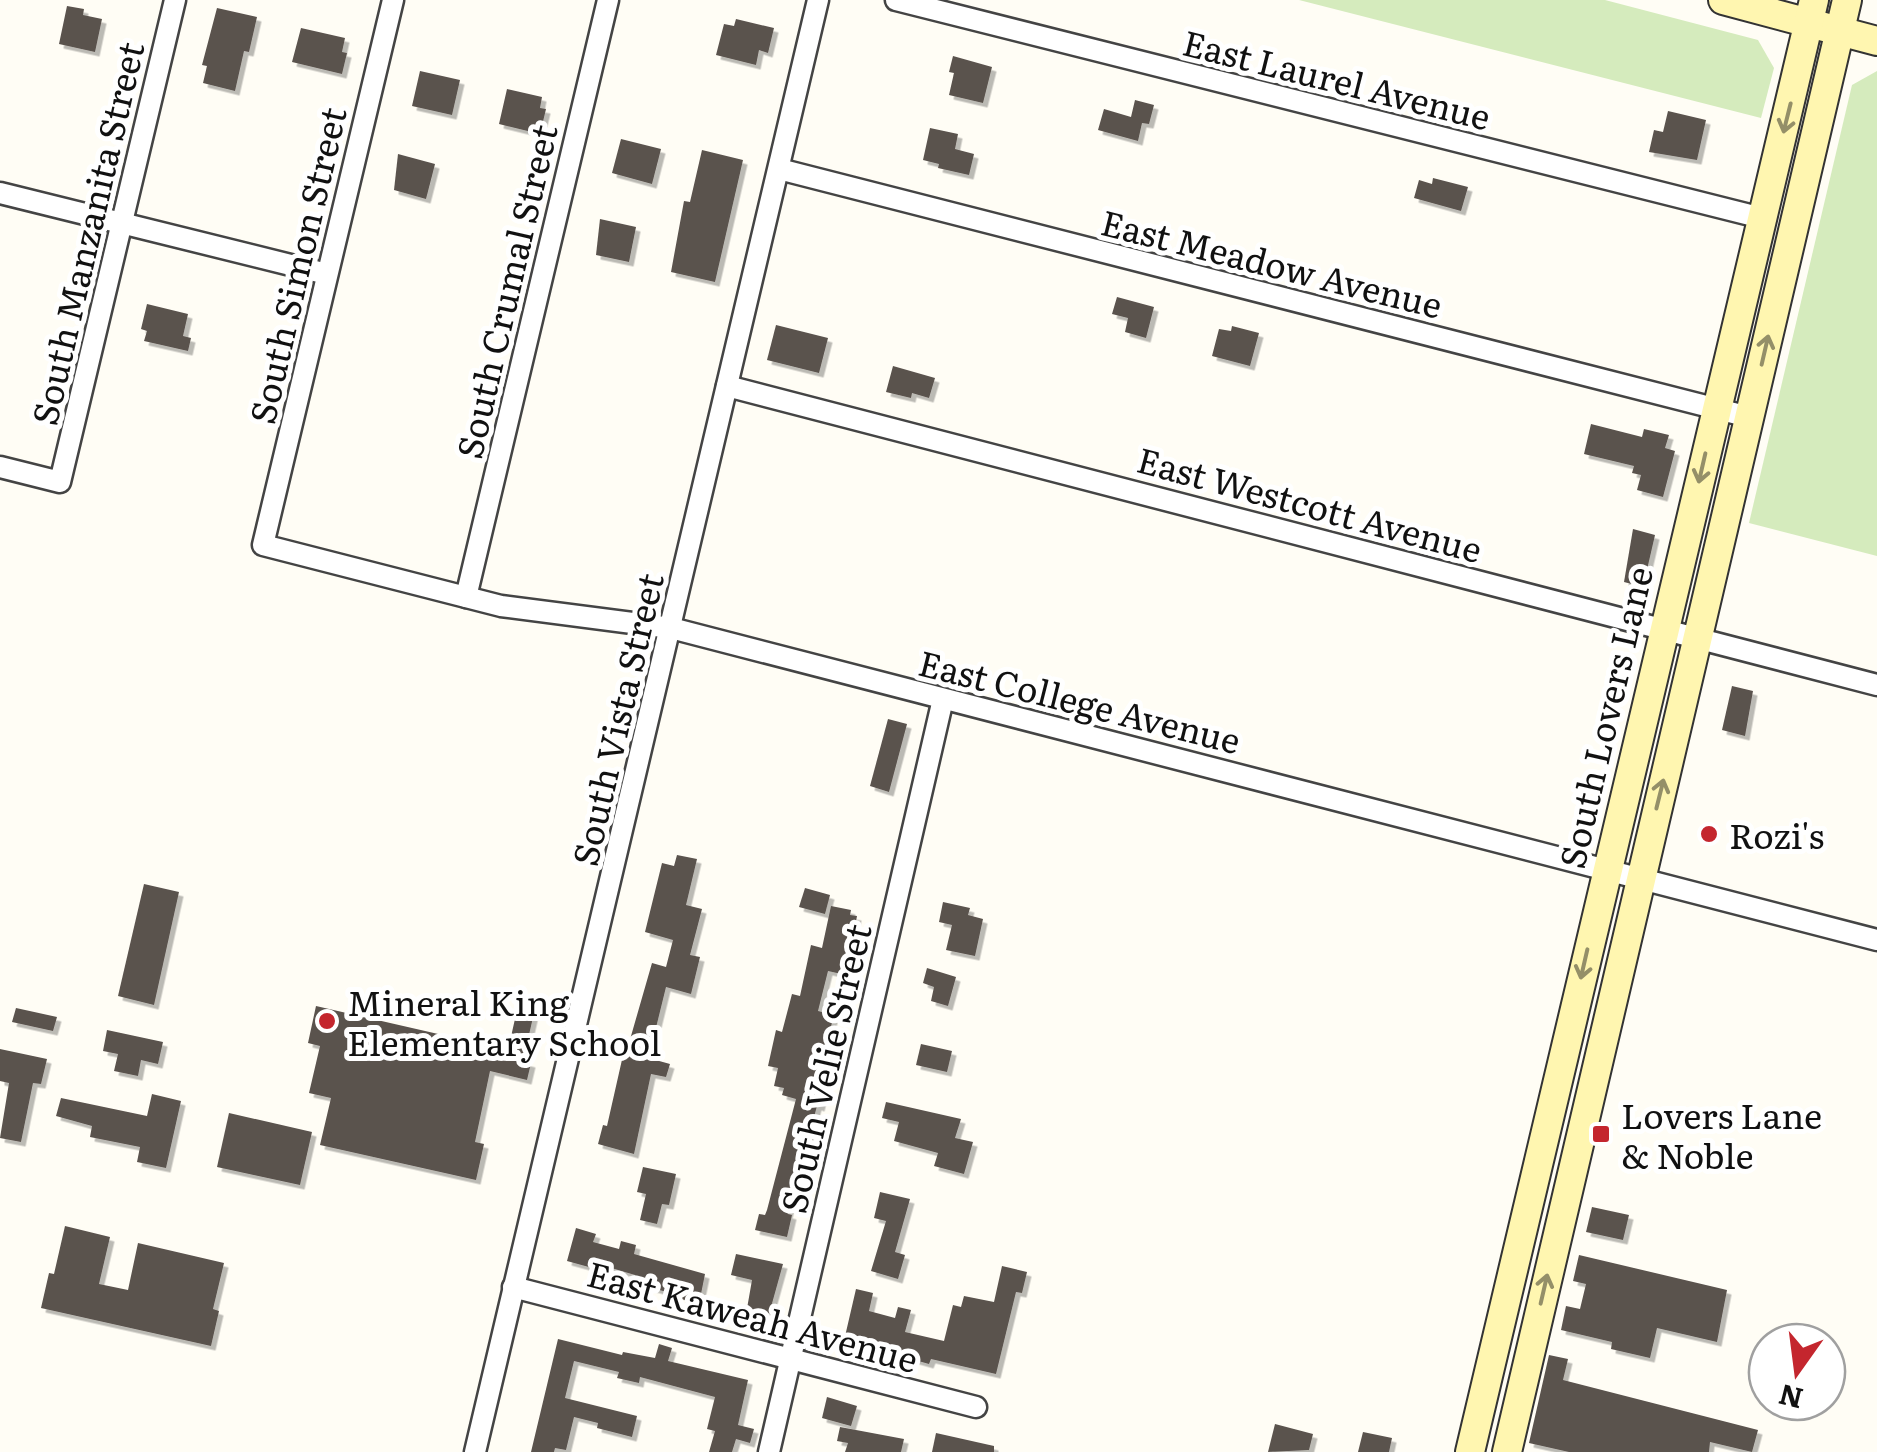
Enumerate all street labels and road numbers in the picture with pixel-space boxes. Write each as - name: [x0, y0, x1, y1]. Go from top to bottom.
- street label: East Laurel Avenue: [1178, 15, 1496, 141]
- street label: South Manzanita Street: [17, 36, 155, 430]
- street label: South Simon Street: [234, 102, 358, 428]
- street label: South Crumal Street: [441, 119, 569, 463]
- street label: East Meadow Avenue: [1096, 194, 1448, 330]
- street label: East Westcott Avenue: [1132, 432, 1488, 574]
- street label: South Lovers Lane: [1544, 561, 1664, 873]
- street label: South Vista Street: [557, 567, 675, 871]
- street label: East College Avenue: [914, 635, 1246, 765]
- street label: South Velie Street: [765, 918, 883, 1218]
- street label: East Kaweah Avenue: [582, 1246, 924, 1384]

